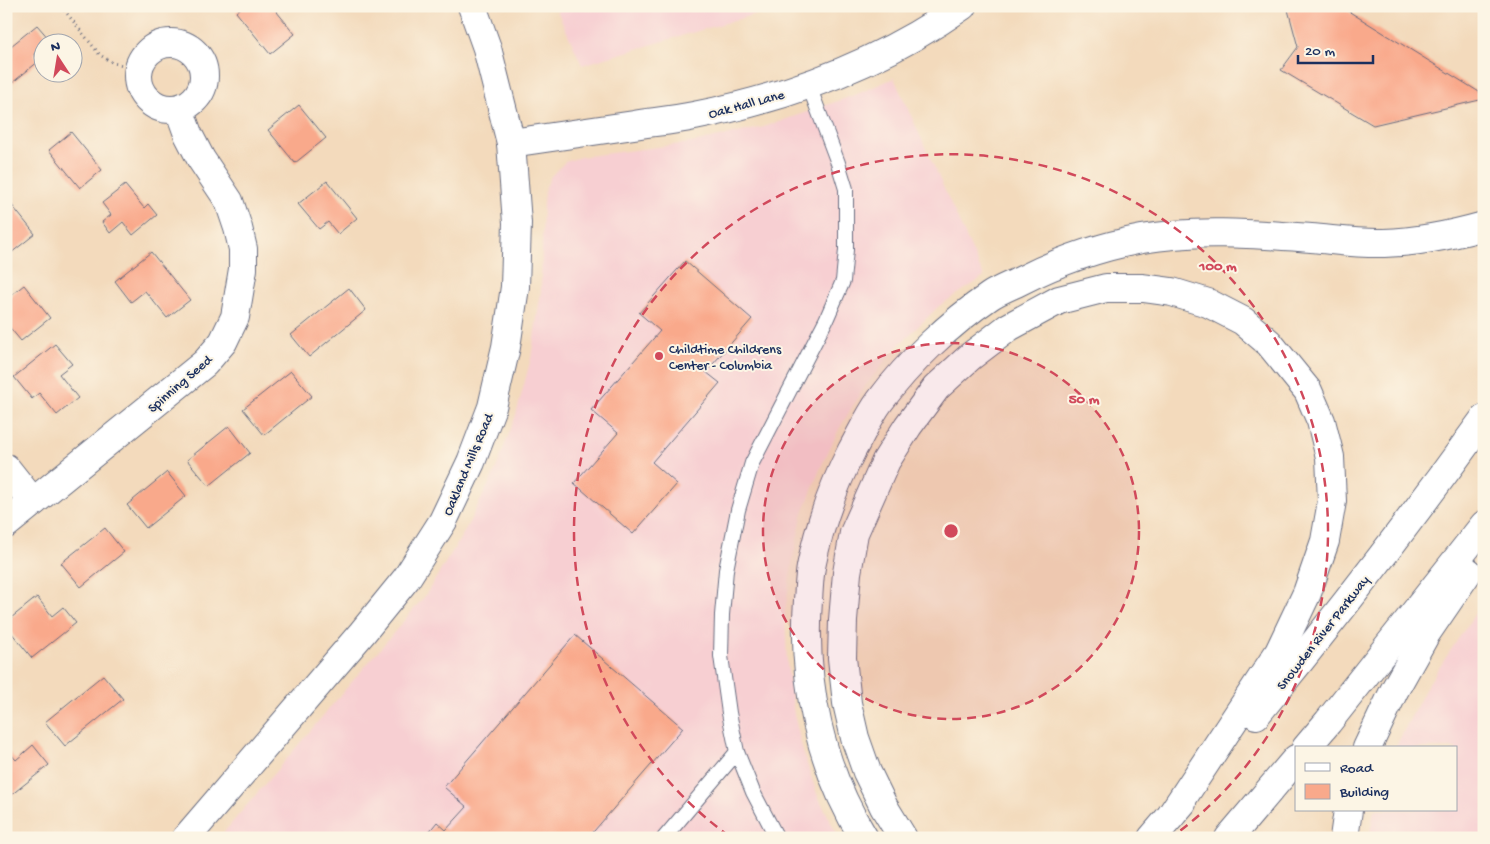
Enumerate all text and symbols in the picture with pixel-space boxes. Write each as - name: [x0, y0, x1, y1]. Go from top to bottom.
- north arrow: [32, 32, 82, 82]
- scale bar: [1298, 32, 1372, 64]
- text: N: [50, 38, 62, 57]
- text: 20 m: [1305, 43, 1335, 61]
- street label: Oak Hall Lane: [707, 87, 787, 124]
- text: 100 m: [1198, 258, 1237, 276]
- place label: Childtime Childrens Center - Columbia: [669, 342, 782, 375]
- marker: Childtime Childrens Center - Columbia: [653, 350, 665, 362]
- street label: Spinning Seed: [145, 351, 218, 417]
- text: 50 m: [1069, 391, 1100, 409]
- street label: Oakland Mills Road: [440, 410, 499, 519]
- centre of rings: [942, 522, 960, 540]
- street label: Snowden River Parkway: [1274, 573, 1374, 694]
- legend: [1295, 746, 1458, 812]
- text: Road: [1340, 760, 1374, 778]
- text: Building: [1339, 784, 1389, 802]

